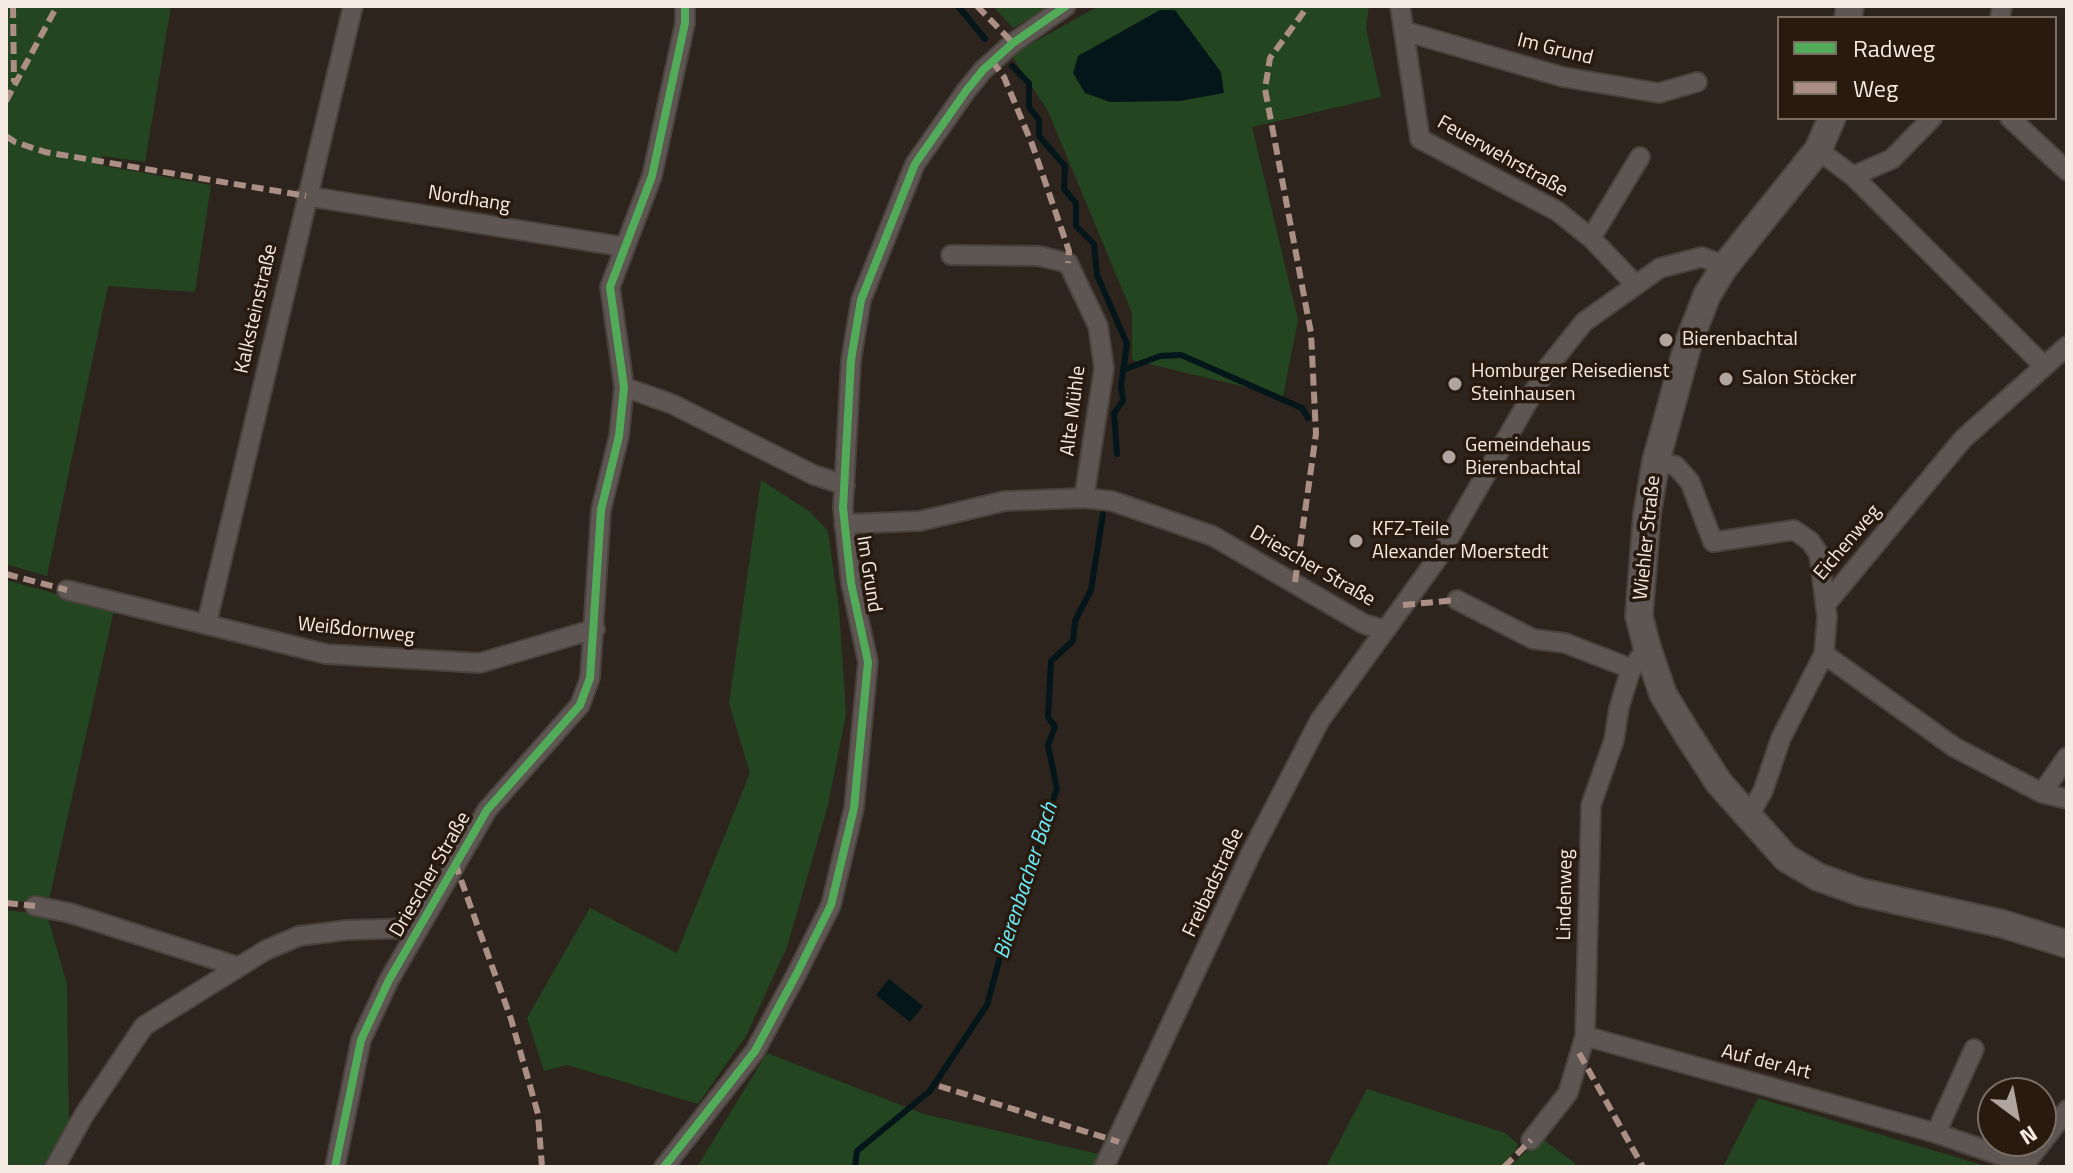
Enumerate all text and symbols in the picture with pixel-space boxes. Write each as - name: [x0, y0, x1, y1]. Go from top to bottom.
- legend: [1777, 16, 2057, 120]
- street label: Im Grund: [1515, 29, 1595, 71]
- text: Radweg: [1853, 30, 1935, 66]
- text: Weg: [1853, 70, 1898, 106]
- street label: Feuerwehrstraße: [1432, 111, 1572, 203]
- street label: Nordhang: [426, 182, 512, 218]
- street label: Kalksteinstraße: [230, 242, 284, 376]
- place label: Bierenbachtal: [1682, 328, 1798, 352]
- marker: Bierenbachtal: [1657, 331, 1675, 349]
- place label: Homburger Reisedienst Steinhausen: [1471, 360, 1669, 407]
- street label: Alte Mühle: [1057, 364, 1091, 458]
- place label: Salon Stöcker: [1742, 367, 1856, 391]
- marker: Salon Stöcker: [1717, 370, 1735, 388]
- marker: Homburger Reisedienst Steinhausen: [1446, 375, 1464, 393]
- place label: Gemeindehaus Bierenbachtal: [1465, 434, 1591, 481]
- marker: Gemeindehaus Bierenbachtal: [1440, 448, 1458, 466]
- street label: Wiehler Straße: [1630, 474, 1666, 602]
- street label: Eichenweg: [1810, 500, 1886, 586]
- place label: KFZ-Teile Alexander Moerstedt: [1372, 518, 1549, 565]
- street label: Driescher Straße: [1245, 521, 1379, 613]
- marker: KFZ-Teile Alexander Moerstedt: [1347, 532, 1365, 550]
- street label: Im Grund: [850, 534, 886, 614]
- street label: Weißdornweg: [296, 613, 416, 649]
- water label: Bierenbacher Bach: [989, 800, 1065, 962]
- street label: Driescher Straße: [385, 808, 477, 942]
- street label: Freibadstraße: [1178, 825, 1250, 941]
- street label: Lindenweg: [1553, 849, 1579, 941]
- street label: Auf der Art: [1719, 1040, 1813, 1086]
- north arrow: [1977, 1077, 2057, 1157]
- text: N: [2013, 1117, 2044, 1154]

